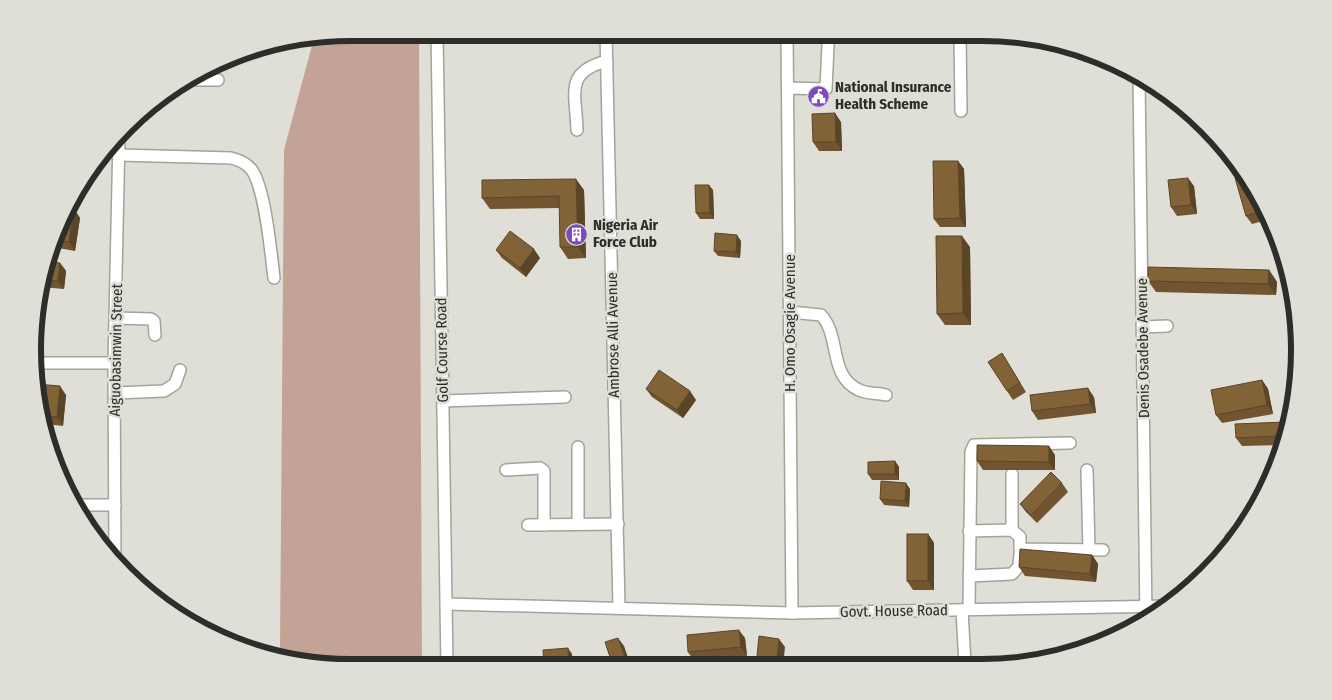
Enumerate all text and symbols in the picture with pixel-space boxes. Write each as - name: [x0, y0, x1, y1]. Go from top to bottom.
- place label: National Insurance Health Scheme: [835, 78, 952, 113]
- public building icon: National Insurance Health Scheme: [807, 84, 831, 108]
- place label: Nigeria Air Force Club: [593, 216, 659, 251]
- building icon: Nigeria Air Force Club: [565, 222, 589, 246]
- street label: H. Omo Osagie Avenue: [781, 254, 799, 392]
- street label: Ambrose Alli Avenue: [603, 272, 623, 398]
- street label: Denis Osadebe Avenue: [1133, 278, 1153, 418]
- street label: Aiguobasimwin Street: [106, 283, 126, 417]
- street label: Golf Course Road: [432, 297, 452, 403]
- street label: Govt. House Road: [840, 601, 948, 621]

